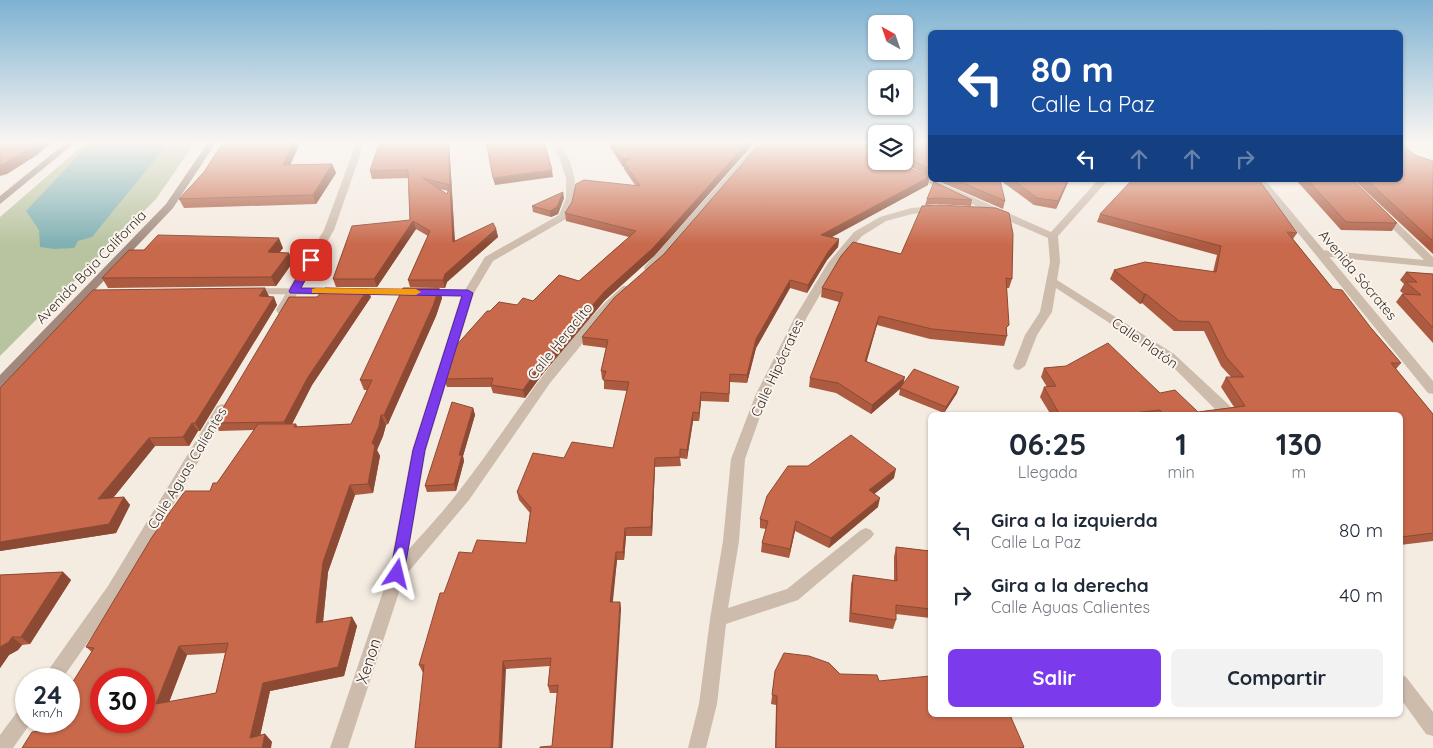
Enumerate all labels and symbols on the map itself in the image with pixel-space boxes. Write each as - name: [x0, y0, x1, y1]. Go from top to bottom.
- north arrow: [868, 15, 912, 60]
- street label: Avenida Baja California: [32, 206, 150, 328]
- street label: Avenida Sócrates: [1315, 226, 1401, 324]
- pin: [290, 239, 332, 281]
- street label: Calle Heraclito: [523, 299, 597, 383]
- street label: Calle Platón: [1108, 314, 1182, 372]
- street label: Calle Hipócrates: [746, 316, 808, 420]
- street label: Calle Aguas Calientes: [143, 404, 231, 532]
- position arrow: [370, 547, 422, 599]
- street label: Xenon: [351, 636, 385, 686]
- speed limit sign: 30: [90, 668, 155, 733]

